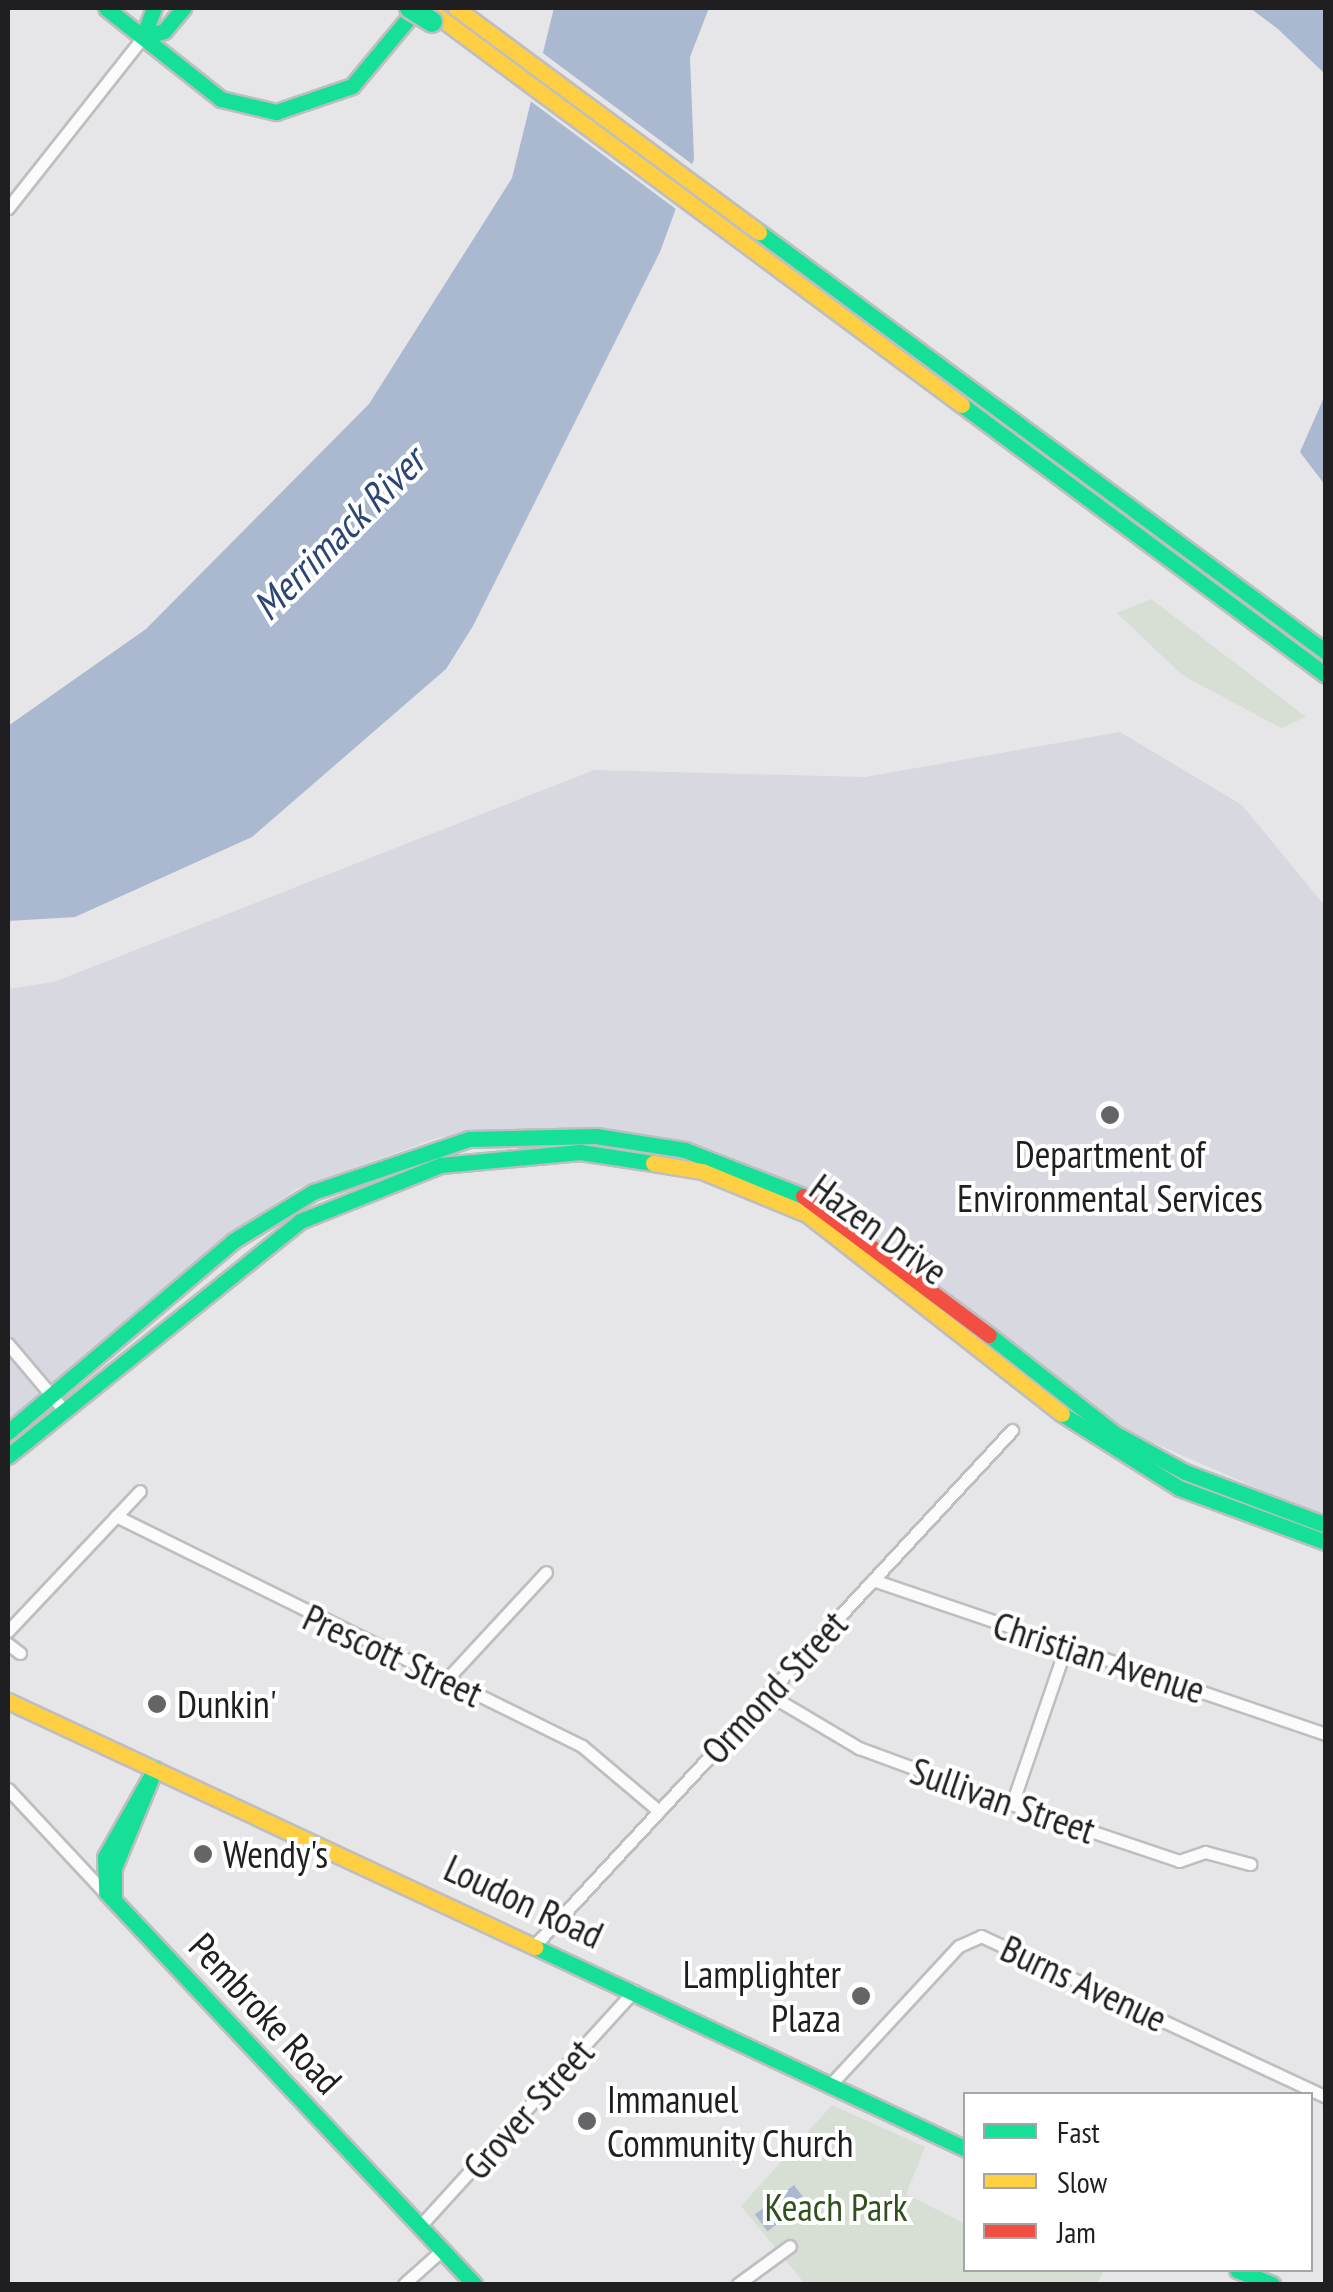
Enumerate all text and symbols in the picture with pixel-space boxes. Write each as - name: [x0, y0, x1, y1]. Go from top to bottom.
- water label: Merrimack River: [242, 437, 434, 629]
- marker: Department of Environmental Services: [1099, 1104, 1121, 1126]
- place label: Department of Environmental Services: [957, 1131, 1263, 1220]
- street label: Hazen Drive: [802, 1164, 956, 1294]
- street label: Prescott Street: [296, 1594, 490, 1716]
- street label: Ormond Street: [692, 1601, 856, 1773]
- street label: Christian Avenue: [987, 1601, 1211, 1713]
- place label: Dunkin': [177, 1681, 277, 1727]
- marker: Dunkin': [146, 1693, 168, 1715]
- street label: Sullivan Street: [905, 1747, 1101, 1853]
- place label: Wendy's: [223, 1831, 328, 1877]
- marker: Wendy's: [192, 1843, 214, 1865]
- street label: Loudon Road: [438, 1845, 610, 1957]
- street label: Pembroke Road: [180, 1923, 352, 2103]
- street label: Burns Avenue: [993, 1925, 1175, 2041]
- place label: Lamplighter Plaza: [683, 1951, 841, 2040]
- marker: Lamplighter Plaza: [850, 1985, 872, 2007]
- street label: Grover Street: [453, 2030, 603, 2188]
- place label: Immanuel Community Church: [607, 2076, 854, 2166]
- legend: [963, 2092, 1313, 2272]
- marker: Immanuel Community Church: [576, 2110, 598, 2132]
- text: Fast: [1057, 2112, 1100, 2151]
- text: Slow: [1057, 2162, 1107, 2201]
- park label: Keach Park: [765, 2184, 907, 2230]
- text: Jam: [1057, 2212, 1096, 2251]

